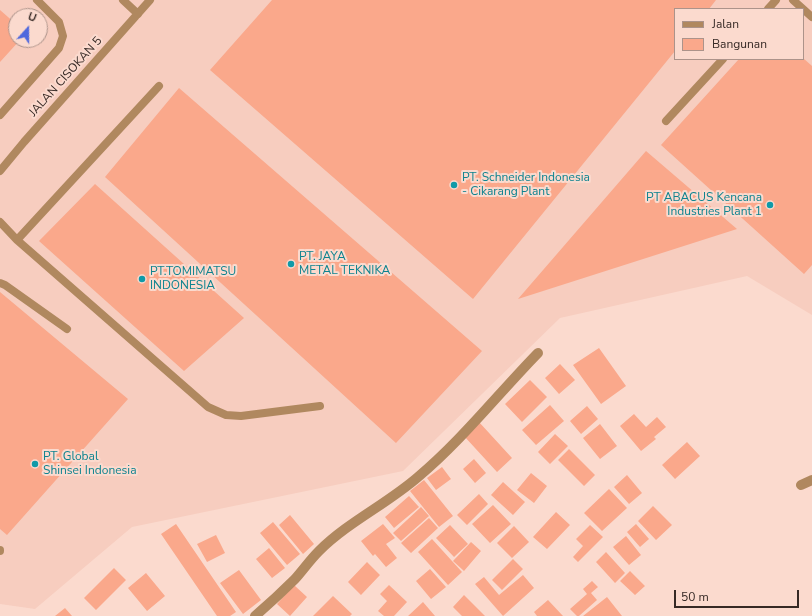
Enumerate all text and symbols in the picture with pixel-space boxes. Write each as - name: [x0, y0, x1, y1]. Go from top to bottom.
- north arrow: [8, 8, 48, 48]
- legend: [674, 8, 804, 60]
- text: U: [26, 9, 39, 26]
- text: Jalan: [712, 16, 739, 32]
- street label: JALAN CISOKAN 5: [26, 34, 106, 120]
- text: Bangunan: [712, 36, 767, 52]
- place label: PT. Schneider Indonesia - Cikarang Plant: [462, 171, 590, 199]
- marker: PT. Schneider Indonesia - Cikarang Plant: [449, 180, 459, 190]
- place label: PT ABACUS Kencana Industries Plant 1: [646, 191, 762, 219]
- marker: PT ABACUS Kencana Industries Plant 1: [765, 200, 775, 210]
- place label: PT. JAYA METAL TEKNIKA: [299, 250, 390, 278]
- marker: PT. JAYA METAL TEKNIKA: [286, 259, 296, 269]
- place label: PT.TOMIMATSU INDONESIA: [150, 265, 236, 293]
- marker: PT.TOMIMATSU INDONESIA: [137, 274, 147, 284]
- place label: PT. Global Shinsei Indonesia: [43, 450, 136, 478]
- marker: PT. Global Shinsei Indonesia: [30, 459, 40, 469]
- scale bar: [676, 582, 801, 608]
- text: 50 m: [681, 589, 709, 605]

